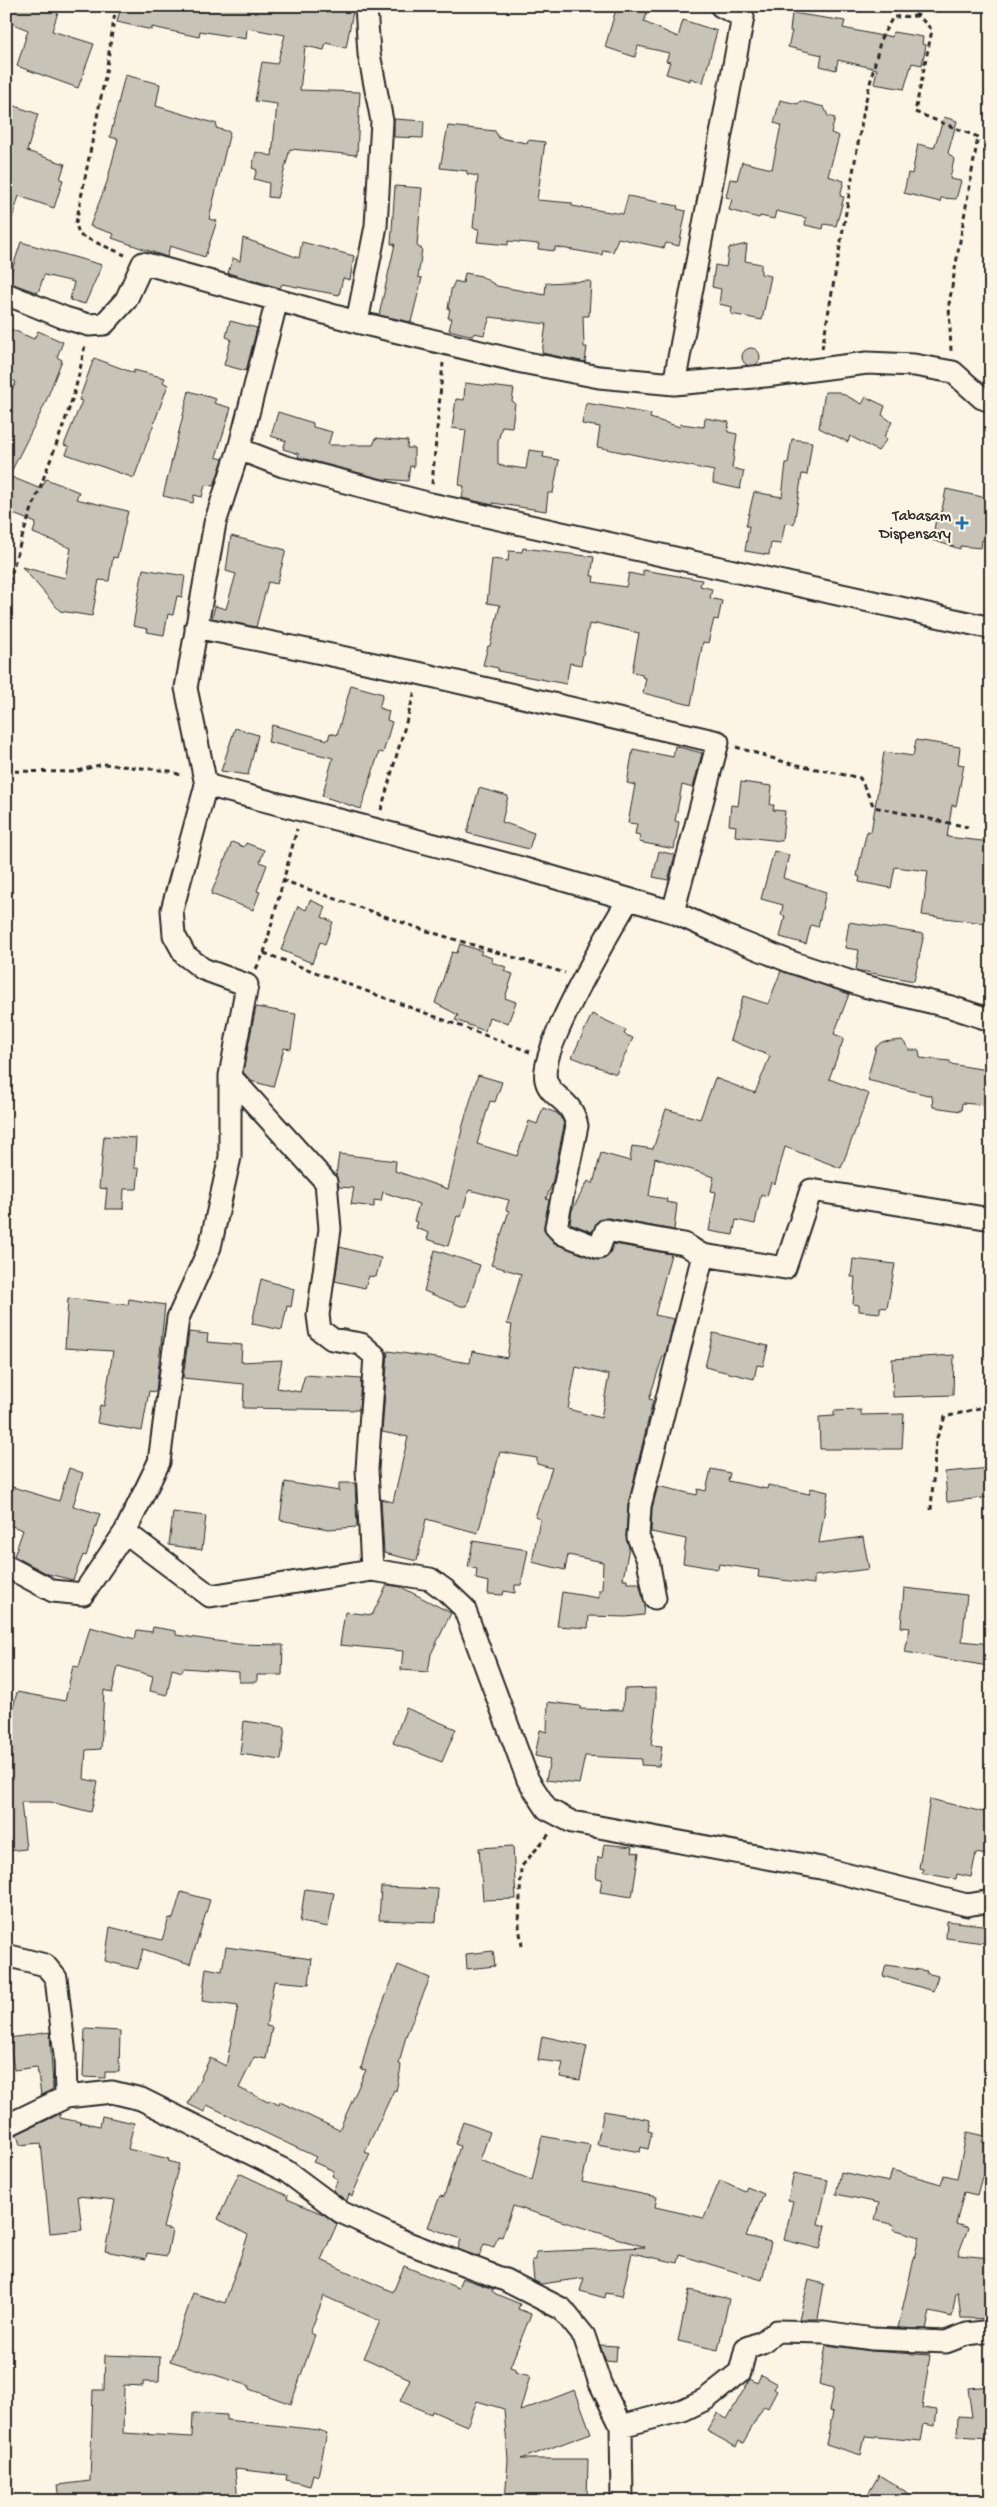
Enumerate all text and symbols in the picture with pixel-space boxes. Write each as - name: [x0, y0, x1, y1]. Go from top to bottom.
- place label: Tabasam Dispensary: [878, 508, 952, 545]
- marker: Tabasam Dispensary: [955, 516, 969, 530]

